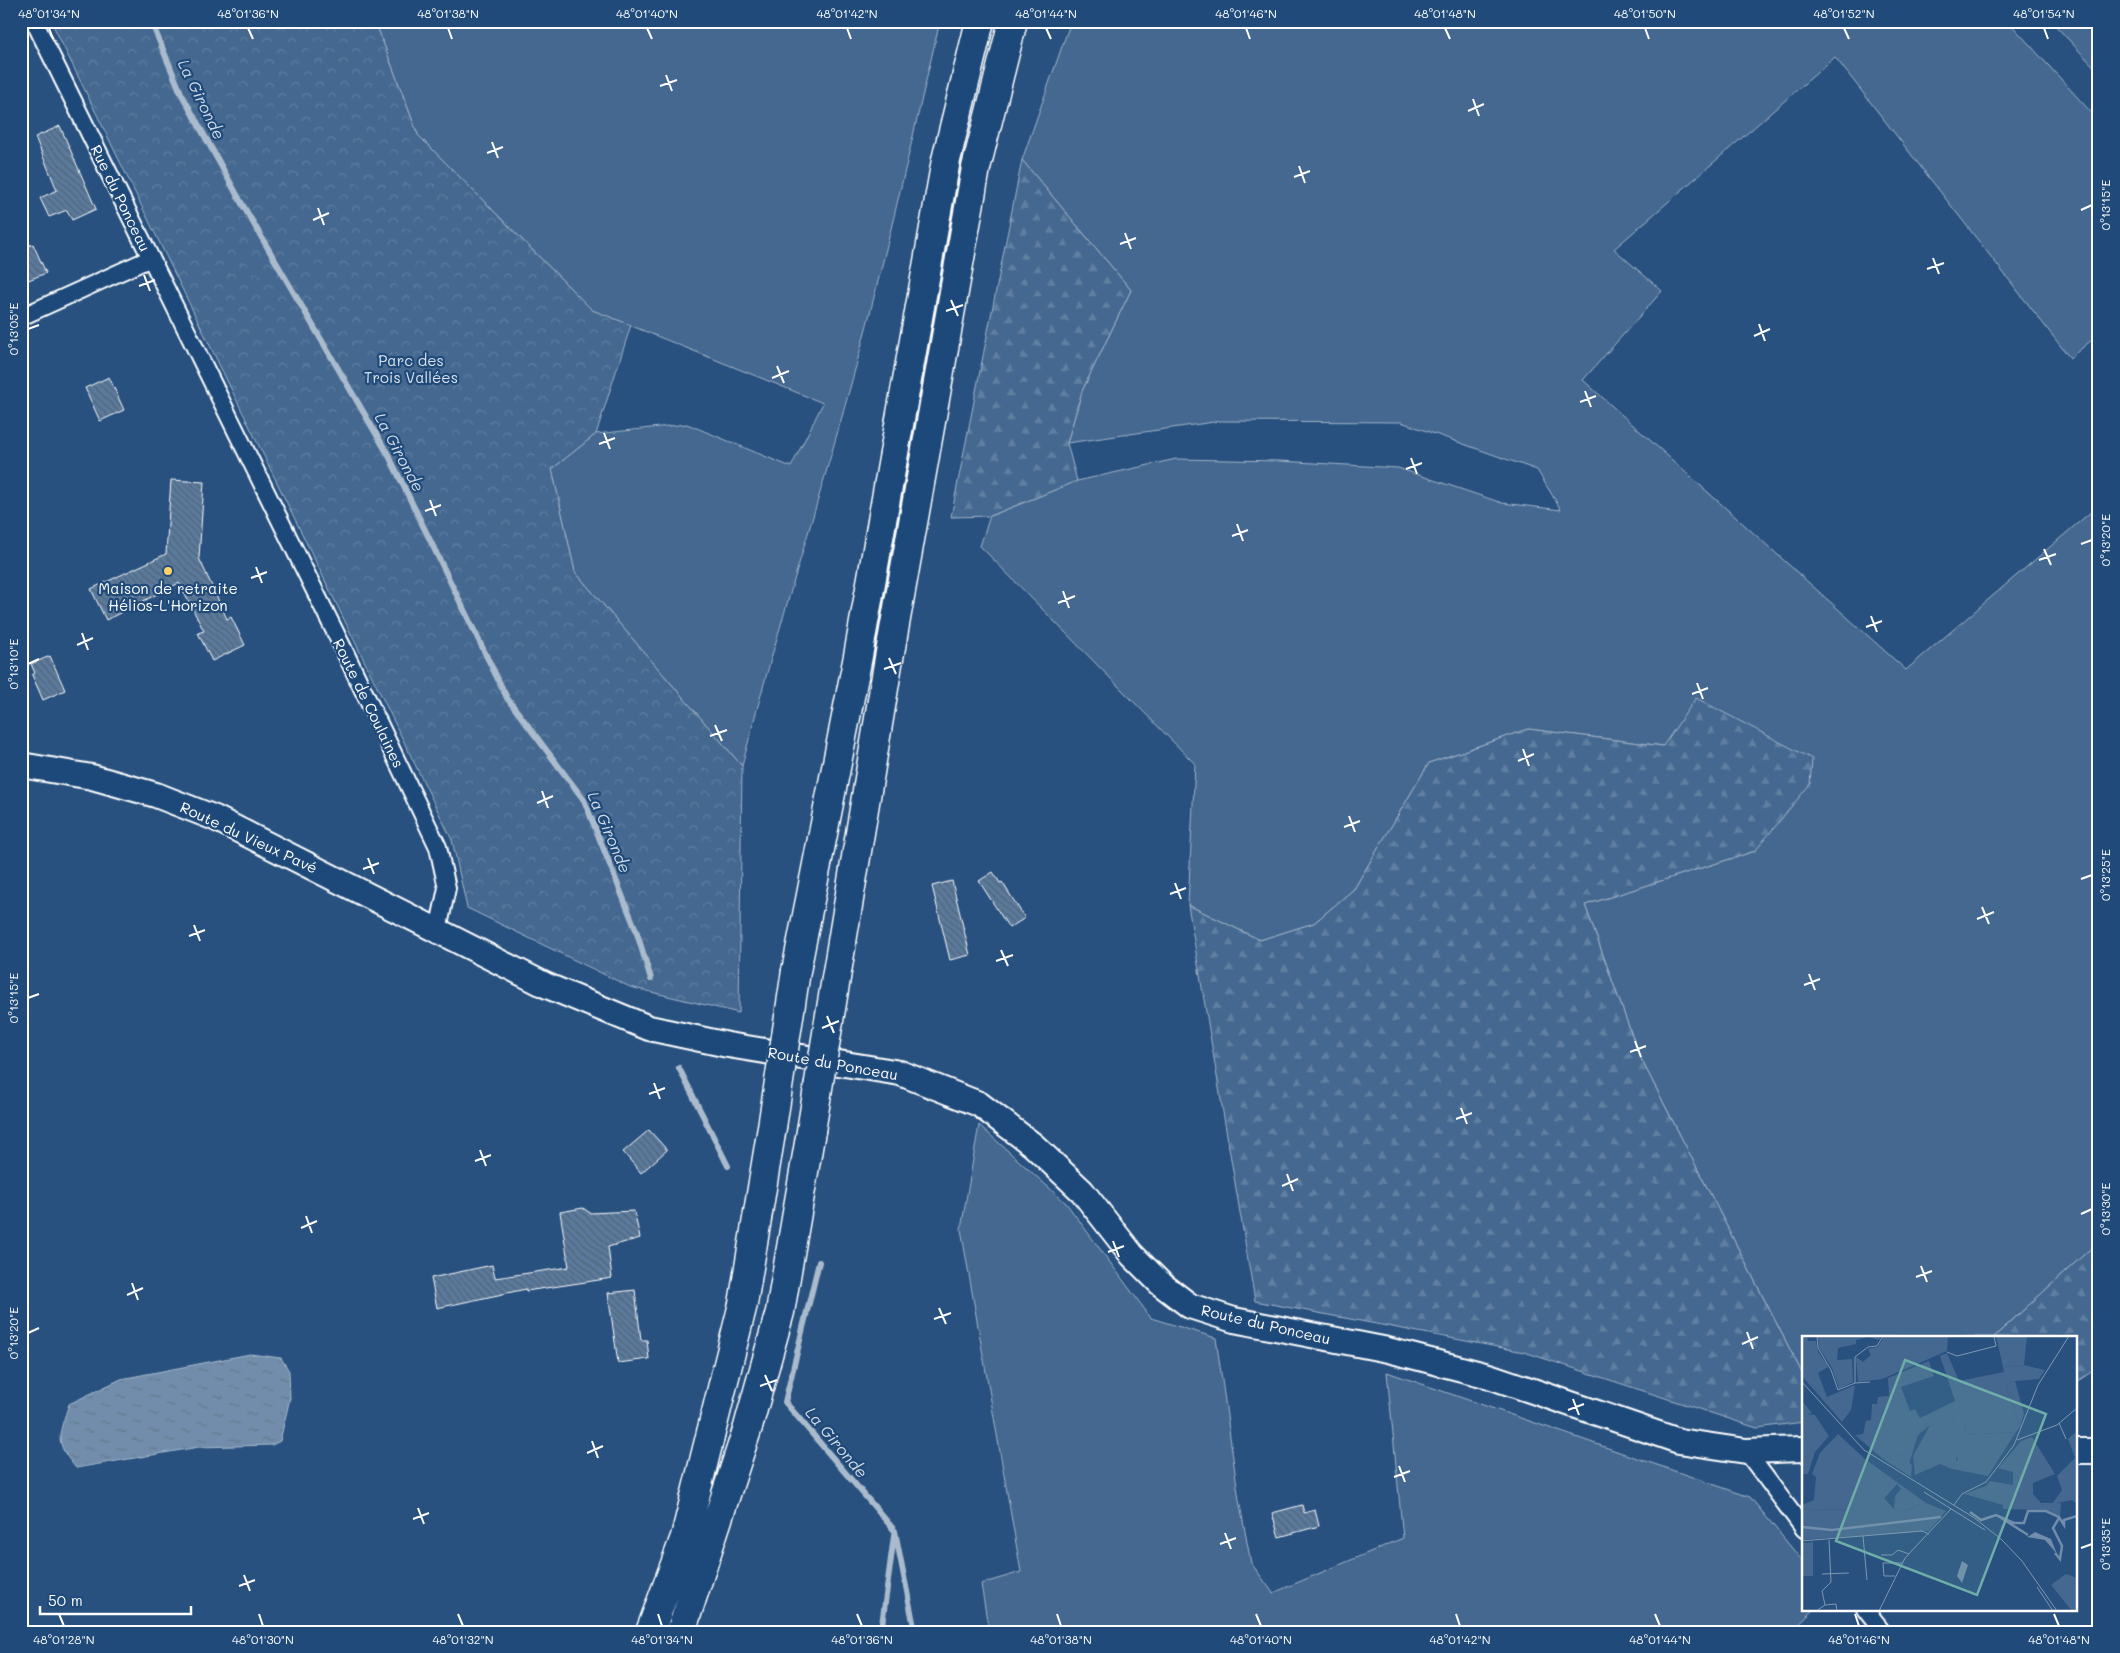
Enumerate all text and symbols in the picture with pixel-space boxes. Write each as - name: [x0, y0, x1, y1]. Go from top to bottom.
- text: 48°01'34"N: [18, 5, 80, 21]
- text: 48°01'36"N: [217, 5, 279, 21]
- text: 48°01'38"N: [417, 5, 479, 21]
- text: 48°01'40"N: [616, 5, 678, 21]
- text: 48°01'42"N: [816, 5, 878, 21]
- text: 48°01'44"N: [1015, 5, 1077, 21]
- text: 48°01'46"N: [1215, 5, 1277, 21]
- text: 48°01'48"N: [1414, 5, 1476, 21]
- text: 48°01'50"N: [1614, 5, 1676, 21]
- text: 48°01'52"N: [1813, 5, 1875, 21]
- text: 48°01'54"N: [2013, 5, 2075, 21]
- water label: La Gironde: [174, 55, 230, 143]
- street label: Rue du Ponceau: [86, 141, 156, 255]
- text: 0°13'15"E: [2097, 180, 2113, 230]
- text: 0°13'05"E: [5, 303, 21, 355]
- park label: Parc des Trois Vallées: [364, 350, 458, 387]
- water label: La Gironde: [370, 409, 430, 495]
- text: 0°13'20"E: [2097, 514, 2113, 566]
- marker: Maison de retraite Hélios-L'Horizon: [162, 565, 174, 577]
- place label: Maison de retraite Hélios-L'Horizon: [98, 578, 238, 615]
- street label: Route de Coulaines: [329, 635, 409, 771]
- text: 0°13'10"E: [5, 638, 21, 689]
- water label: La Gironde: [583, 788, 637, 876]
- street label: Route du Vieux Pavé: [177, 796, 321, 878]
- text: 0°13'25"E: [2097, 849, 2113, 901]
- text: 0°13'15"E: [5, 973, 21, 1023]
- street label: Route du Ponceau: [766, 1042, 900, 1084]
- text: 0°13'30"E: [2097, 1183, 2113, 1235]
- street label: Route du Ponceau: [1199, 1299, 1333, 1349]
- text: 0°13'20"E: [5, 1307, 21, 1359]
- inset map: [1802, 1336, 2078, 1610]
- water label: La Gironde: [801, 1402, 873, 1482]
- text: 0°13'35"E: [2097, 1518, 2113, 1570]
- scale bar: [40, 1583, 191, 1615]
- text: 50 m: [48, 1590, 83, 1610]
- text: 48°01'28"N: [33, 1631, 95, 1647]
- text: 48°01'30"N: [232, 1631, 294, 1647]
- text: 48°01'32"N: [432, 1631, 494, 1647]
- text: 48°01'34"N: [631, 1631, 693, 1647]
- text: 48°01'36"N: [831, 1631, 893, 1647]
- text: 48°01'38"N: [1030, 1631, 1092, 1647]
- text: 48°01'40"N: [1230, 1631, 1292, 1647]
- text: 48°01'42"N: [1429, 1631, 1491, 1647]
- text: 48°01'44"N: [1629, 1631, 1691, 1647]
- text: 48°01'46"N: [1828, 1631, 1890, 1647]
- text: 48°01'48"N: [2028, 1631, 2090, 1647]

